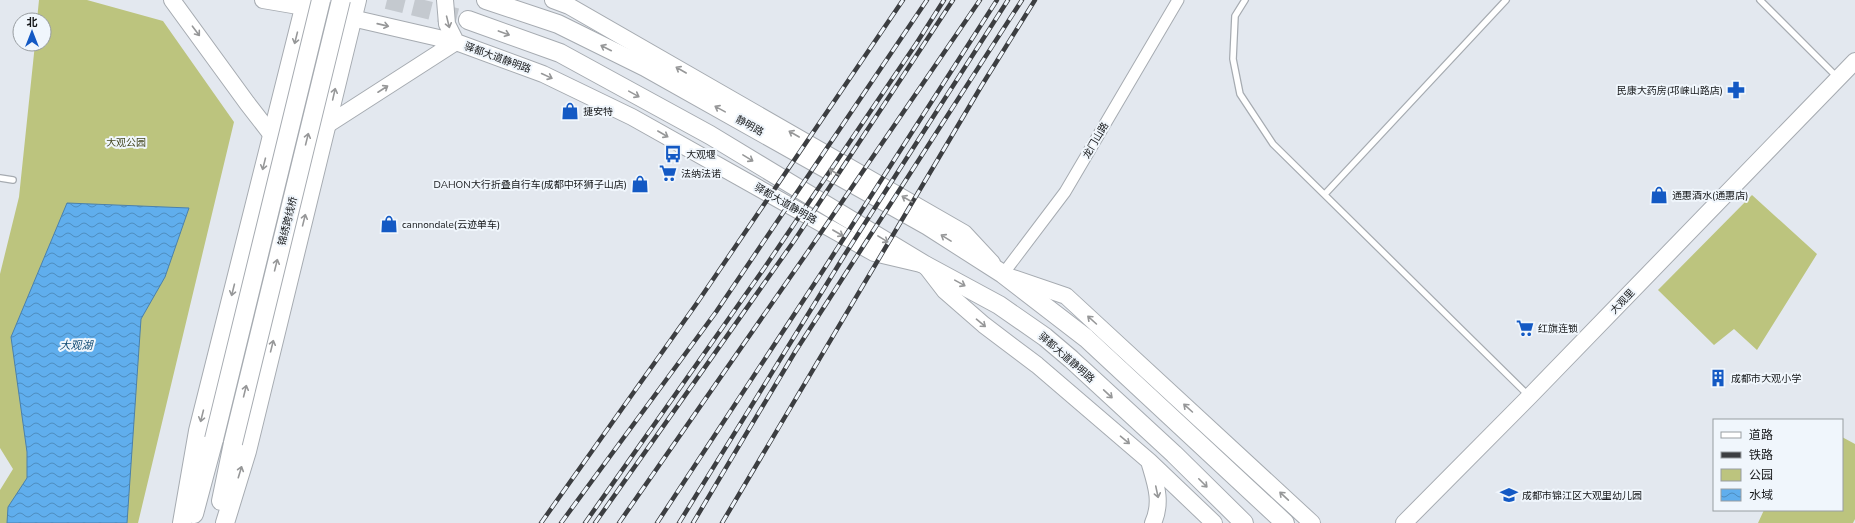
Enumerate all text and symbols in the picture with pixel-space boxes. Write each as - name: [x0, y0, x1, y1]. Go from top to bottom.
- north arrow: [12, 12, 52, 52]
- text: 北: [27, 15, 38, 30]
- one-way arrow: [444, 15, 452, 28]
- one-way arrow: [377, 21, 390, 29]
- one-way arrow: [191, 26, 200, 37]
- one-way arrow: [498, 29, 510, 37]
- one-way arrow: [292, 31, 299, 44]
- street label: 驿都大道静明路: [462, 39, 533, 76]
- one-way arrow: [600, 44, 612, 51]
- one-way arrow: [675, 66, 687, 73]
- one-way arrow: [541, 73, 553, 80]
- pharmacy icon: 民康大药房(邛崃山路店): [1726, 80, 1746, 100]
- one-way arrow: [377, 84, 389, 92]
- place label: 民康大药房(邛崃山路店): [1617, 84, 1723, 98]
- one-way arrow: [331, 88, 339, 101]
- one-way arrow: [628, 90, 640, 98]
- shop icon: 捷安特: [560, 101, 580, 121]
- place label: 捷安特: [583, 105, 613, 119]
- one-way arrow: [714, 105, 726, 112]
- street label: 静明路: [733, 112, 766, 139]
- street label: 龙门山路: [1080, 120, 1112, 161]
- one-way arrow: [788, 130, 800, 138]
- one-way arrow: [657, 131, 669, 139]
- one-way arrow: [304, 133, 311, 146]
- park label: 大观公园: [106, 136, 146, 150]
- bus stop icon: 大观堰: [663, 144, 683, 164]
- place label: 大观堰: [686, 148, 716, 162]
- one-way arrow: [742, 154, 754, 162]
- one-way arrow: [260, 157, 267, 170]
- supermarket icon: 法纳法诺: [658, 163, 678, 183]
- place label: 法纳法诺: [681, 167, 721, 181]
- one-way arrow: [828, 168, 840, 176]
- shop icon: DAHON大行折叠自行车(成都中环狮子山店): [630, 174, 650, 194]
- place label: DAHON大行折叠自行车(成都中环狮子山店): [433, 178, 627, 192]
- street label: 驿都大道静明路: [752, 180, 819, 227]
- shop icon: 通惠酒水(通惠店): [1649, 185, 1669, 205]
- place label: 通惠酒水(通惠店): [1672, 189, 1748, 203]
- one-way arrow: [901, 194, 913, 202]
- street label: 锦绣跨线桥: [275, 195, 301, 247]
- one-way arrow: [300, 214, 308, 227]
- shop icon: cannondale(云迹单车): [379, 214, 399, 234]
- place label: cannondale(云迹单车): [402, 218, 500, 232]
- one-way arrow: [831, 229, 843, 237]
- one-way arrow: [941, 234, 952, 242]
- one-way arrow: [877, 236, 889, 244]
- one-way arrow: [273, 259, 281, 272]
- one-way arrow: [954, 280, 966, 288]
- one-way arrow: [228, 283, 236, 296]
- street label: 大观里: [1607, 286, 1638, 317]
- one-way arrow: [1087, 316, 1098, 325]
- one-way arrow: [976, 318, 987, 327]
- supermarket icon: 红旗连锁: [1515, 318, 1535, 338]
- place label: 红旗连锁: [1538, 322, 1578, 336]
- street label: 驿都大道静明路: [1035, 330, 1097, 386]
- water label: 大观湖: [60, 338, 94, 353]
- one-way arrow: [269, 340, 277, 353]
- building icon: 成都市大观小学: [1708, 368, 1728, 388]
- place label: 成都市大观小学: [1731, 372, 1801, 386]
- one-way arrow: [242, 385, 250, 398]
- one-way arrow: [1103, 389, 1114, 398]
- one-way arrow: [1184, 404, 1194, 413]
- one-way arrow: [197, 409, 205, 422]
- legend: [1713, 419, 1843, 511]
- text: 道路: [1749, 427, 1773, 443]
- one-way arrow: [1120, 436, 1131, 445]
- text: 铁路: [1749, 447, 1773, 463]
- one-way arrow: [237, 466, 244, 479]
- text: 公园: [1749, 467, 1773, 483]
- one-way arrow: [1198, 478, 1208, 488]
- one-way arrow: [1153, 485, 1161, 498]
- school or university icon: 成都市锦江区大观里幼儿园: [1499, 485, 1519, 505]
- text: 水域: [1749, 487, 1773, 503]
- place label: 成都市锦江区大观里幼儿园: [1522, 489, 1642, 503]
- one-way arrow: [1279, 492, 1289, 501]

